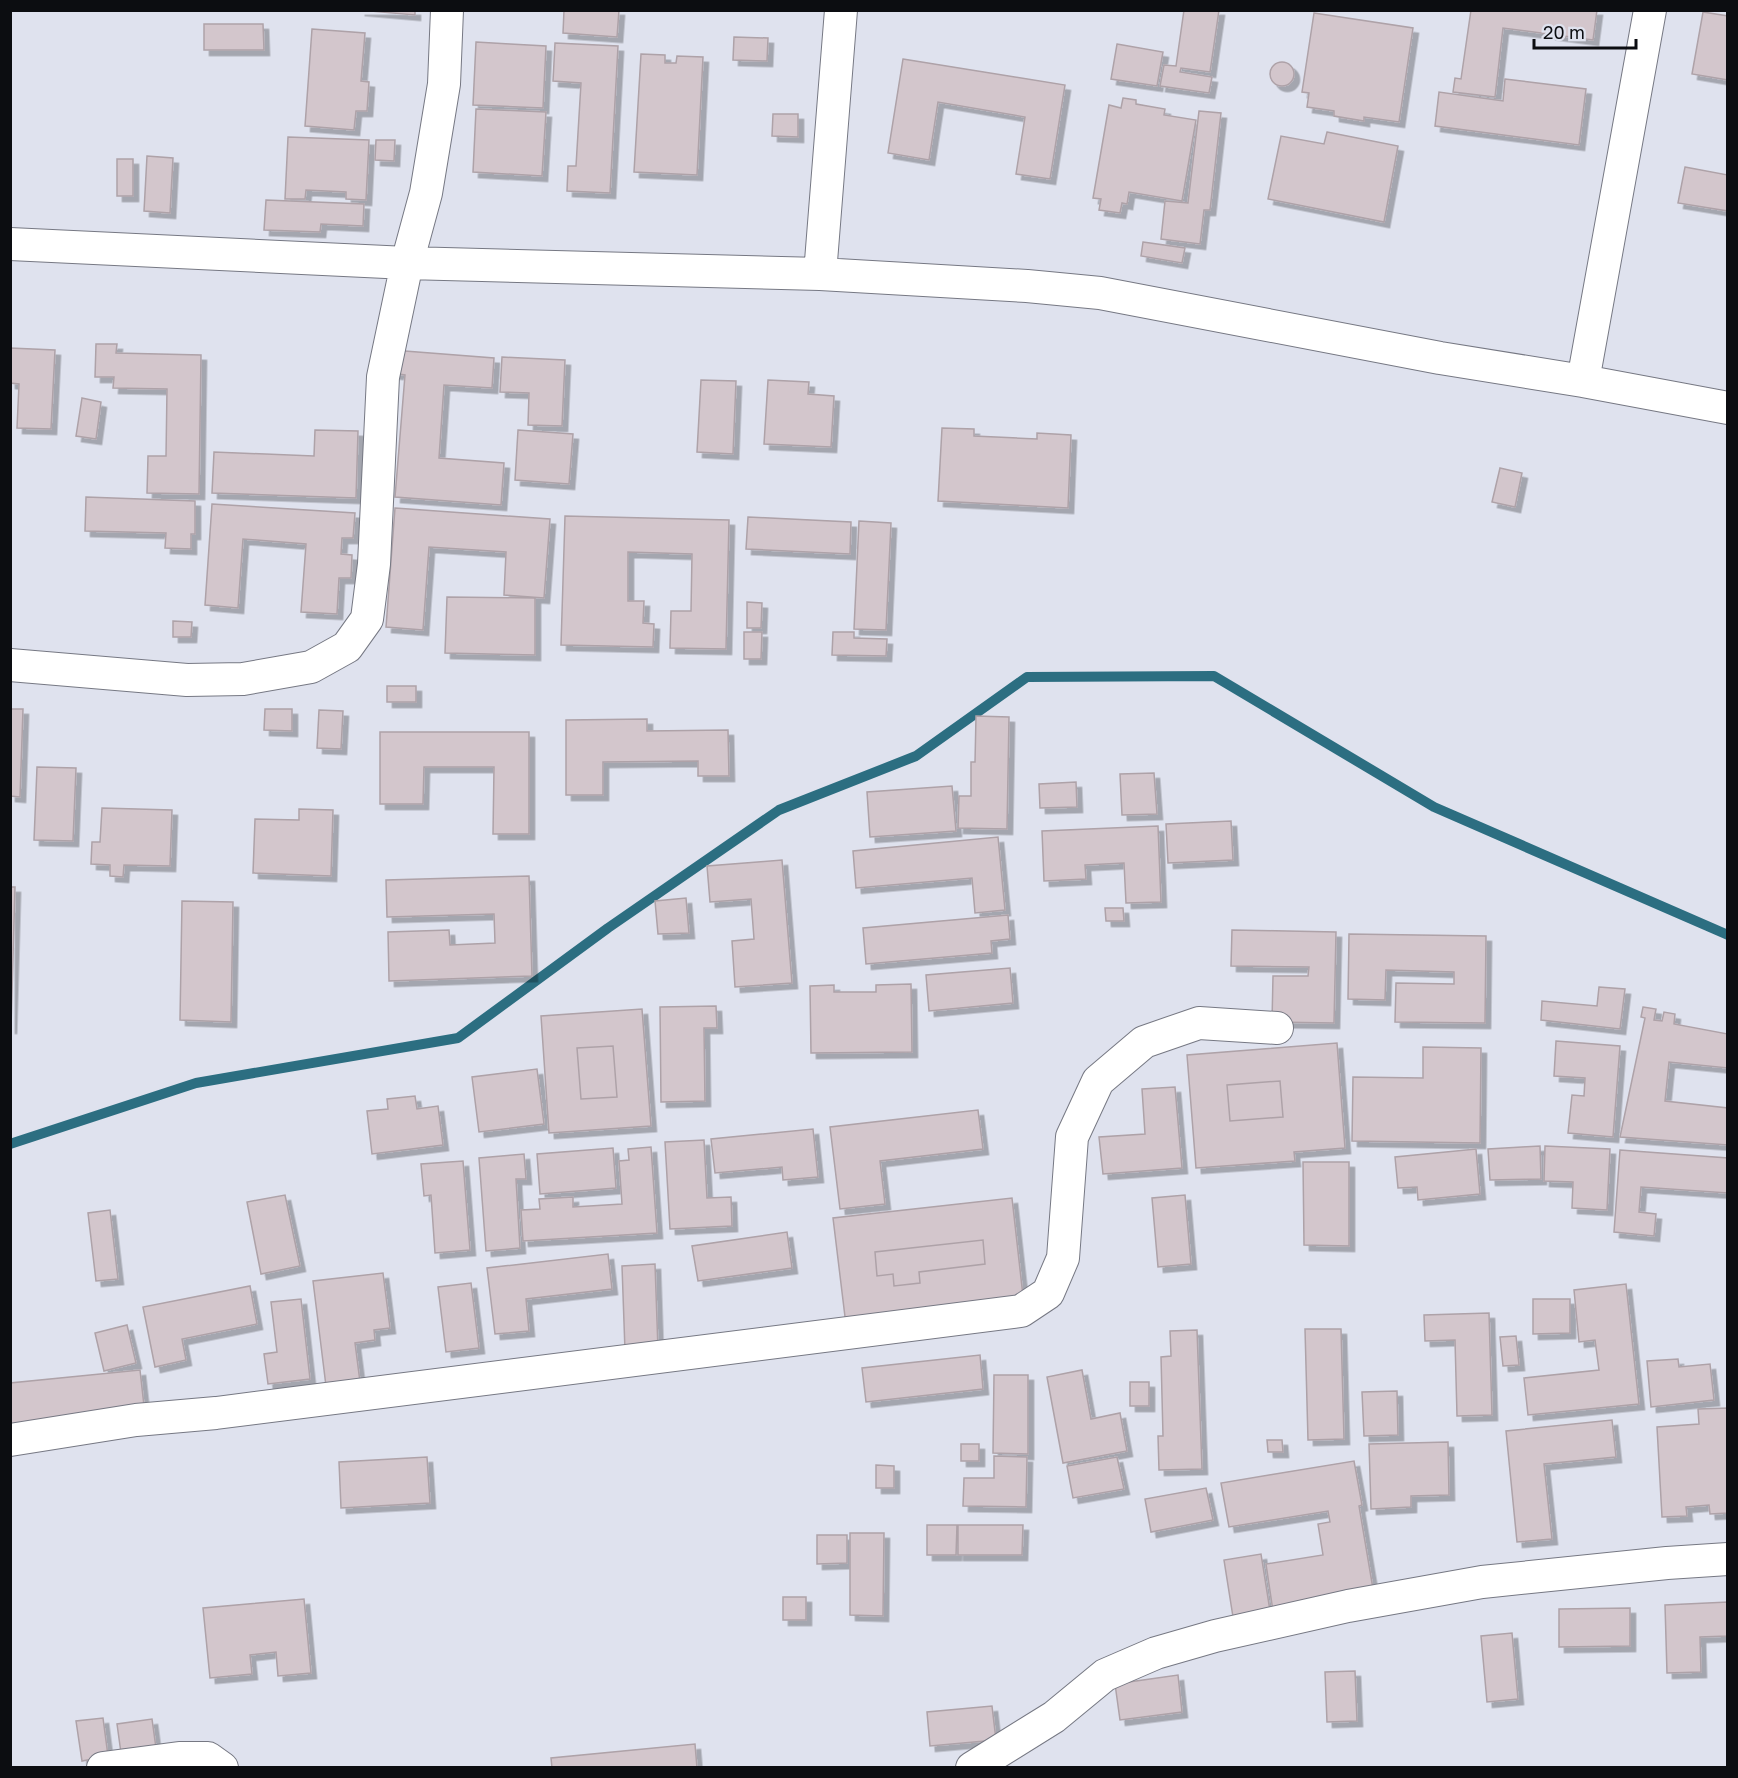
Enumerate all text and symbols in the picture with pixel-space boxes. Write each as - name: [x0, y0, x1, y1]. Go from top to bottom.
- scale bar: [1534, 12, 1636, 50]
- text: 20 m: [1543, 21, 1585, 43]

